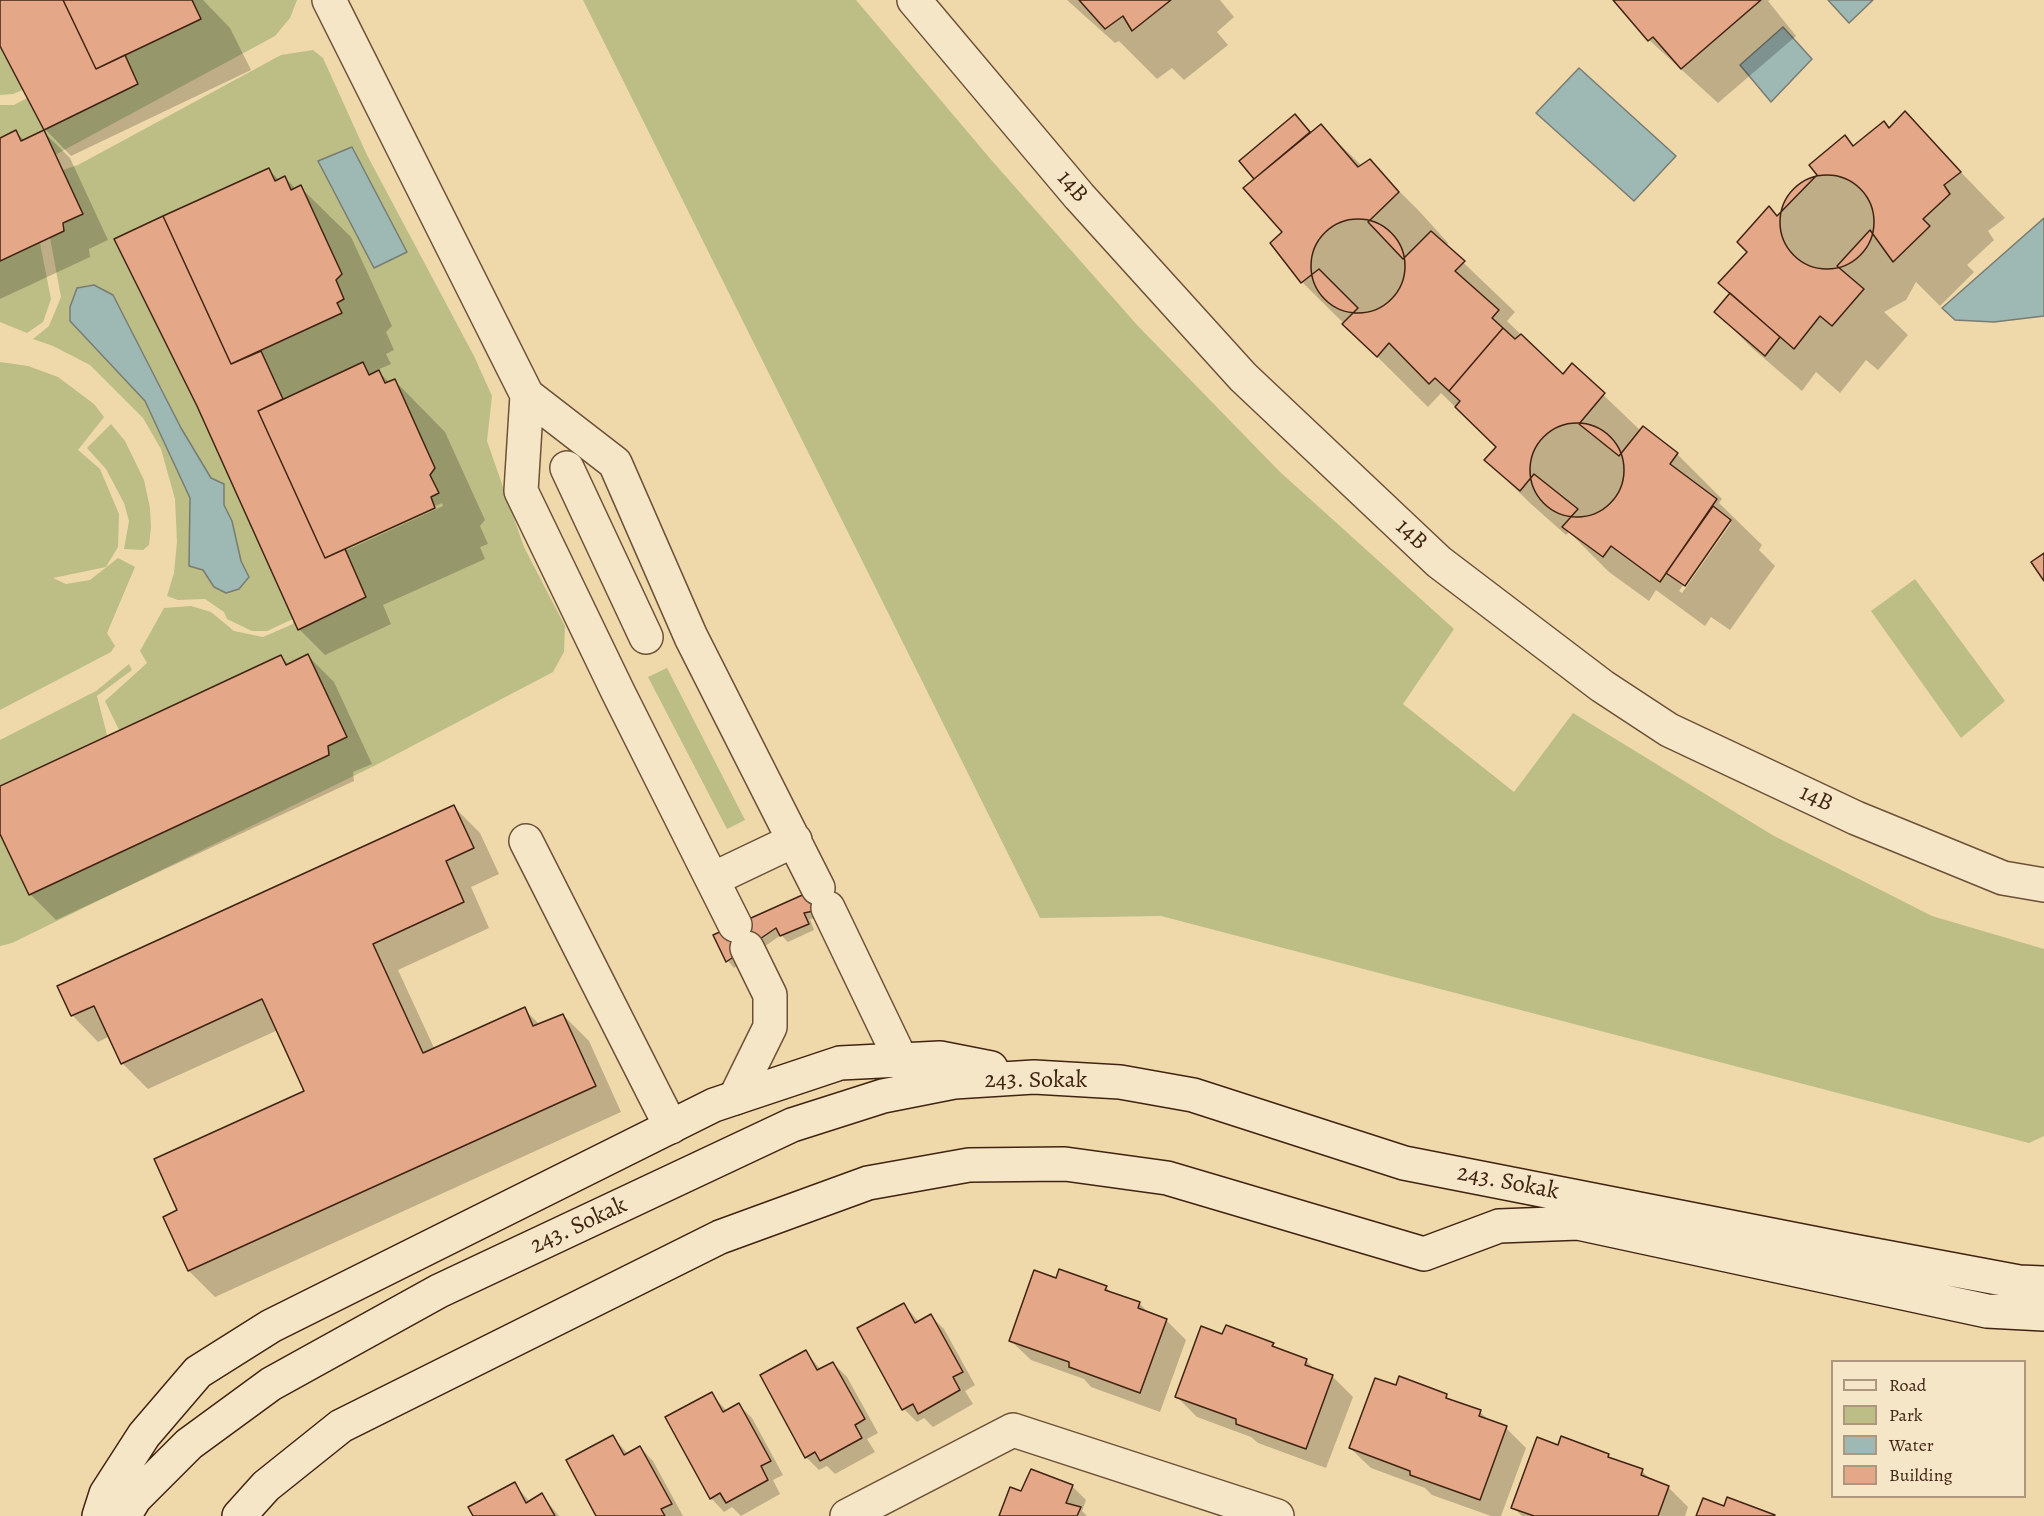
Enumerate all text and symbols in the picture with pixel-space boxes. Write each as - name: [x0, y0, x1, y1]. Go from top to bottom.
- street label: 14B: [1050, 165, 1094, 209]
- street label: 14B: [1389, 513, 1433, 557]
- street label: 14B: [1795, 779, 1837, 819]
- street label: 243. Sokak: [984, 1067, 1088, 1095]
- street label: 243. Sokak: [1455, 1159, 1561, 1207]
- street label: 243. Sokak: [526, 1191, 632, 1261]
- legend: [1831, 1360, 2026, 1498]
- text: Road: [1889, 1373, 1926, 1397]
- text: Park: [1889, 1403, 1923, 1427]
- text: Water: [1889, 1433, 1934, 1457]
- text: Building: [1889, 1463, 1953, 1487]

